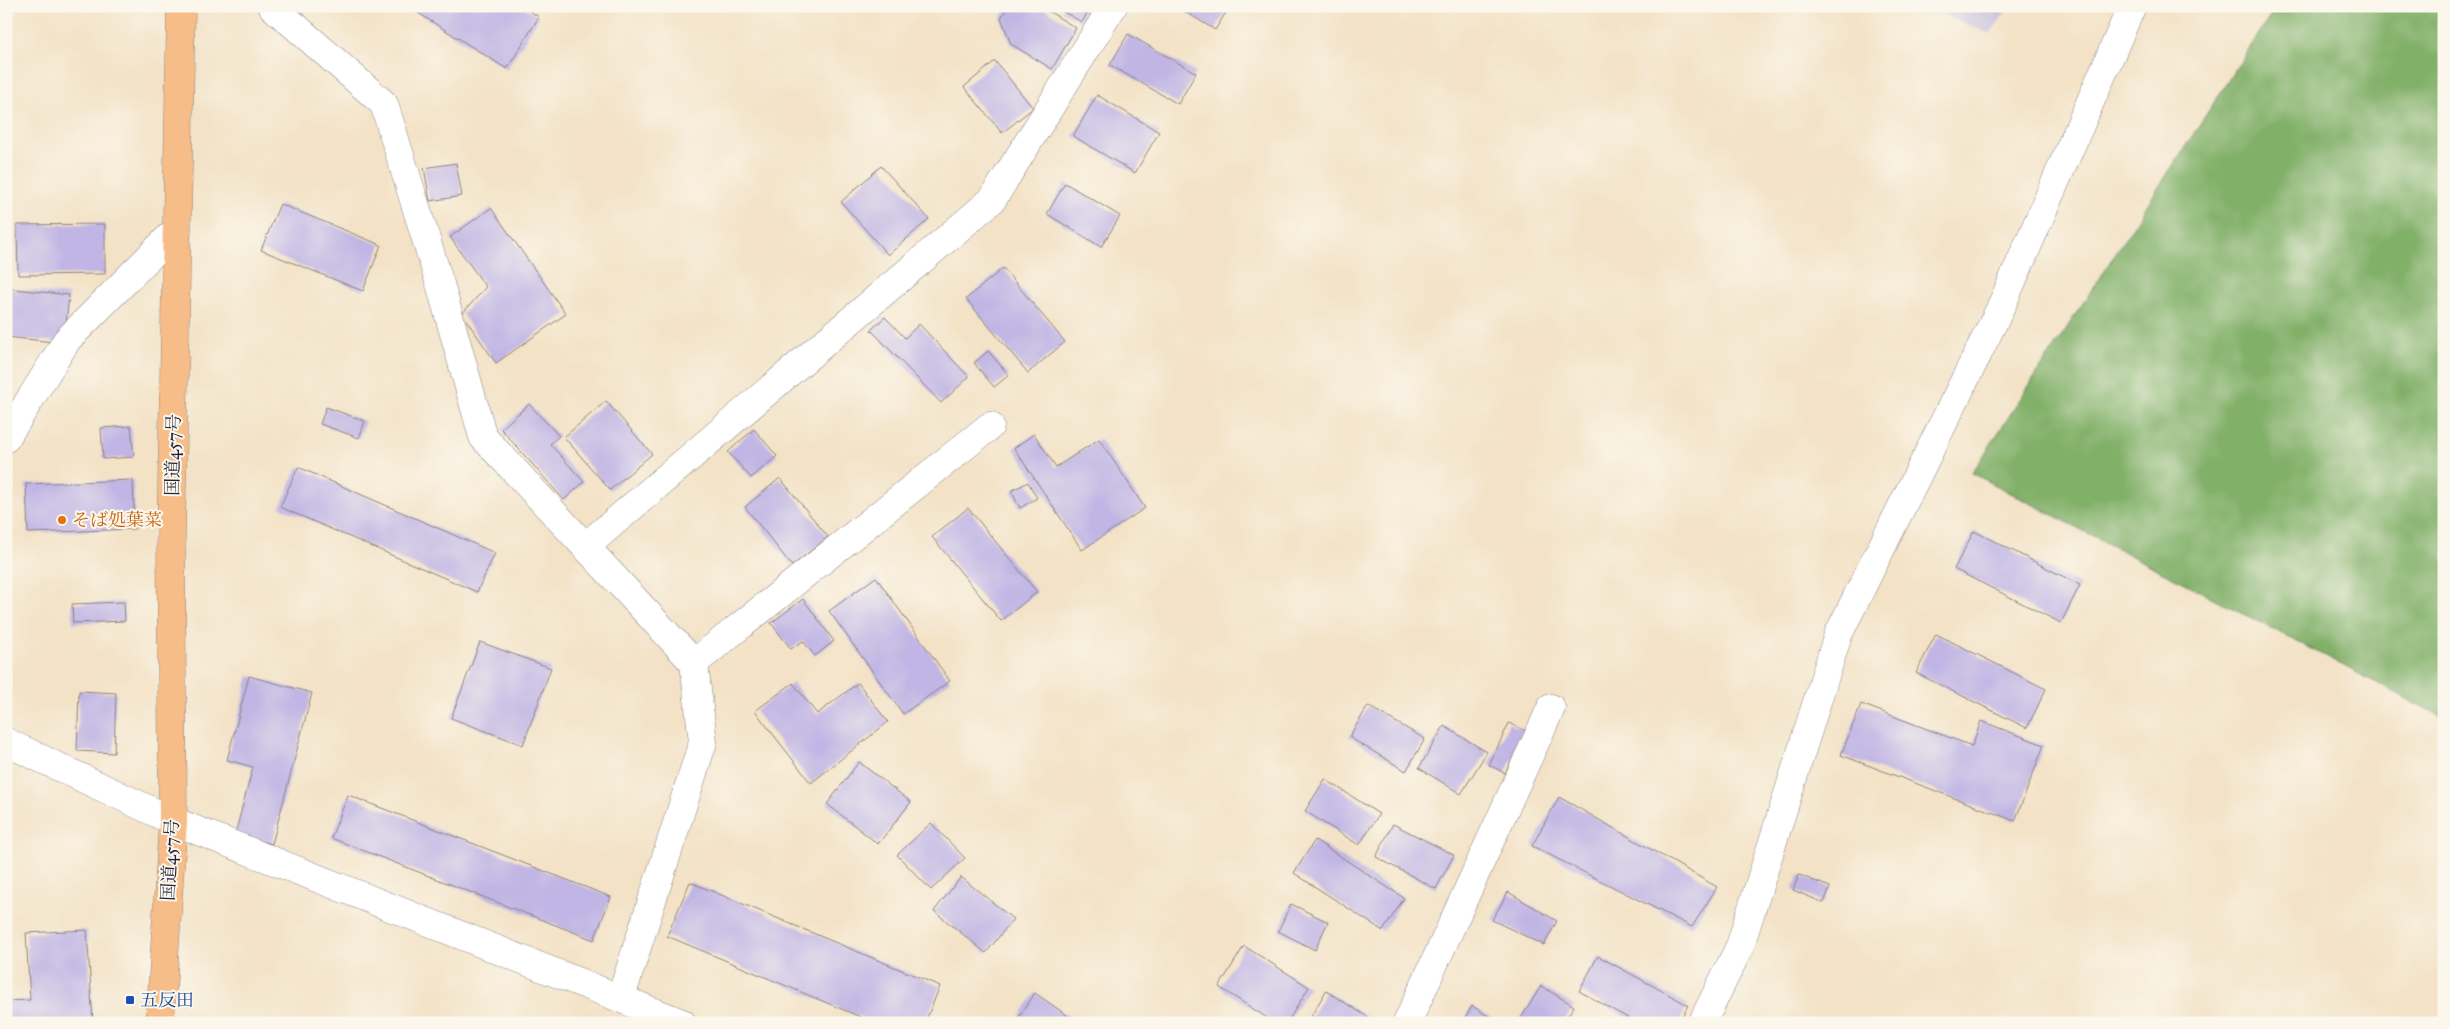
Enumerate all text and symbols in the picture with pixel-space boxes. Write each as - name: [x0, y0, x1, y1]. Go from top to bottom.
- street label: 国道457号: [161, 414, 185, 496]
- place label: そば処葉菜: [72, 509, 162, 531]
- marker: そば処葉菜: [56, 514, 68, 526]
- street label: 国道457号: [157, 818, 183, 902]
- place label: 五反田: [140, 989, 194, 1011]
- marker: 五反田: [124, 994, 136, 1006]

